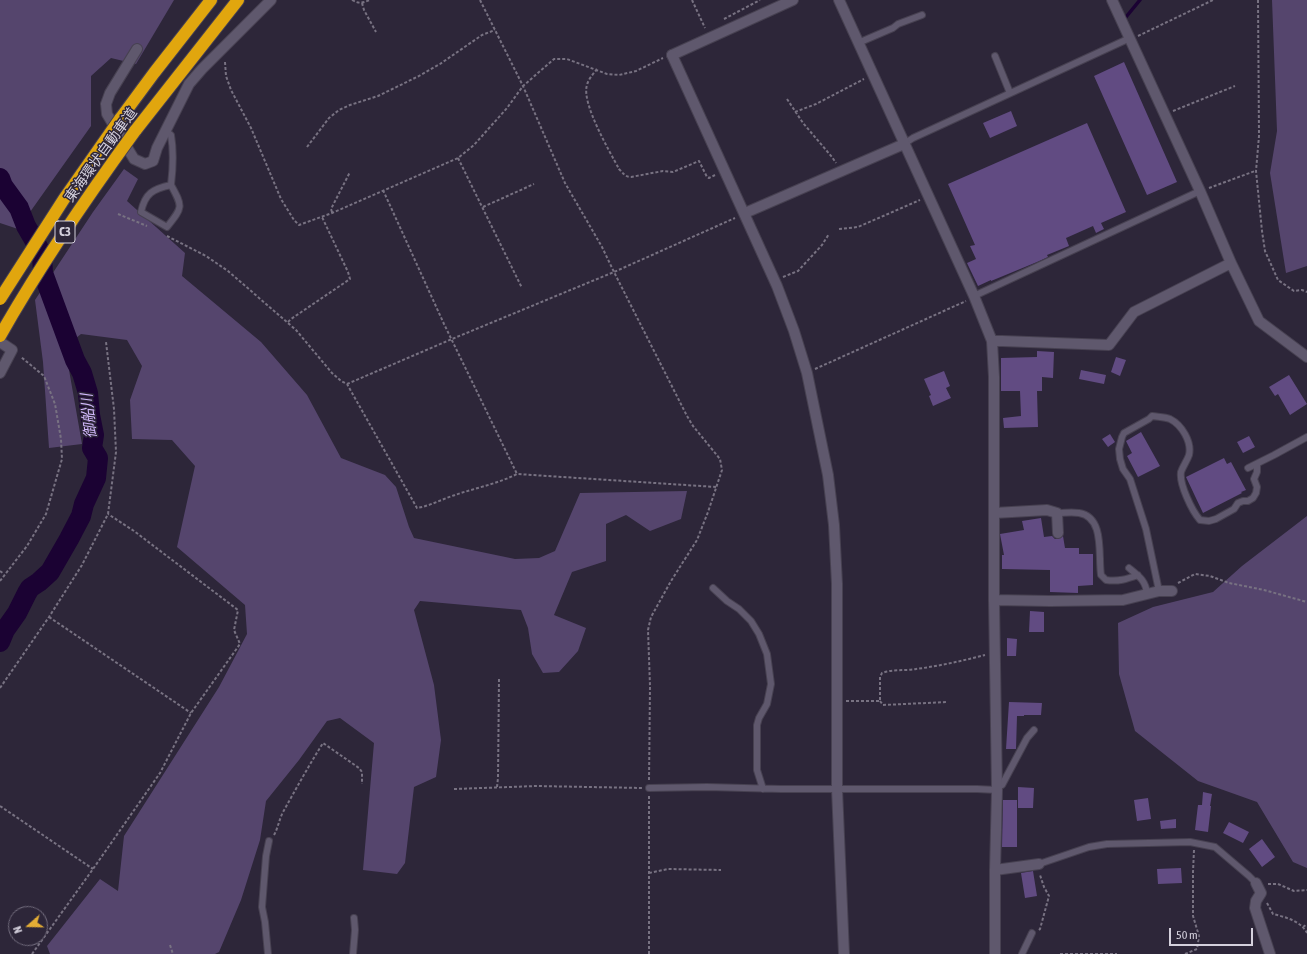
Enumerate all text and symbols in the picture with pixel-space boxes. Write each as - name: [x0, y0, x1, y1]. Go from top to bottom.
- street label: 東海環状自動車道: [61, 105, 141, 205]
- road number: C3: [55, 221, 75, 243]
- water label: 御船川: [78, 393, 100, 439]
- north arrow: [8, 906, 48, 946]
- scale bar: [1171, 920, 1255, 946]
- text: N: [11, 925, 24, 935]
- text: 50 m: [1176, 928, 1198, 942]

